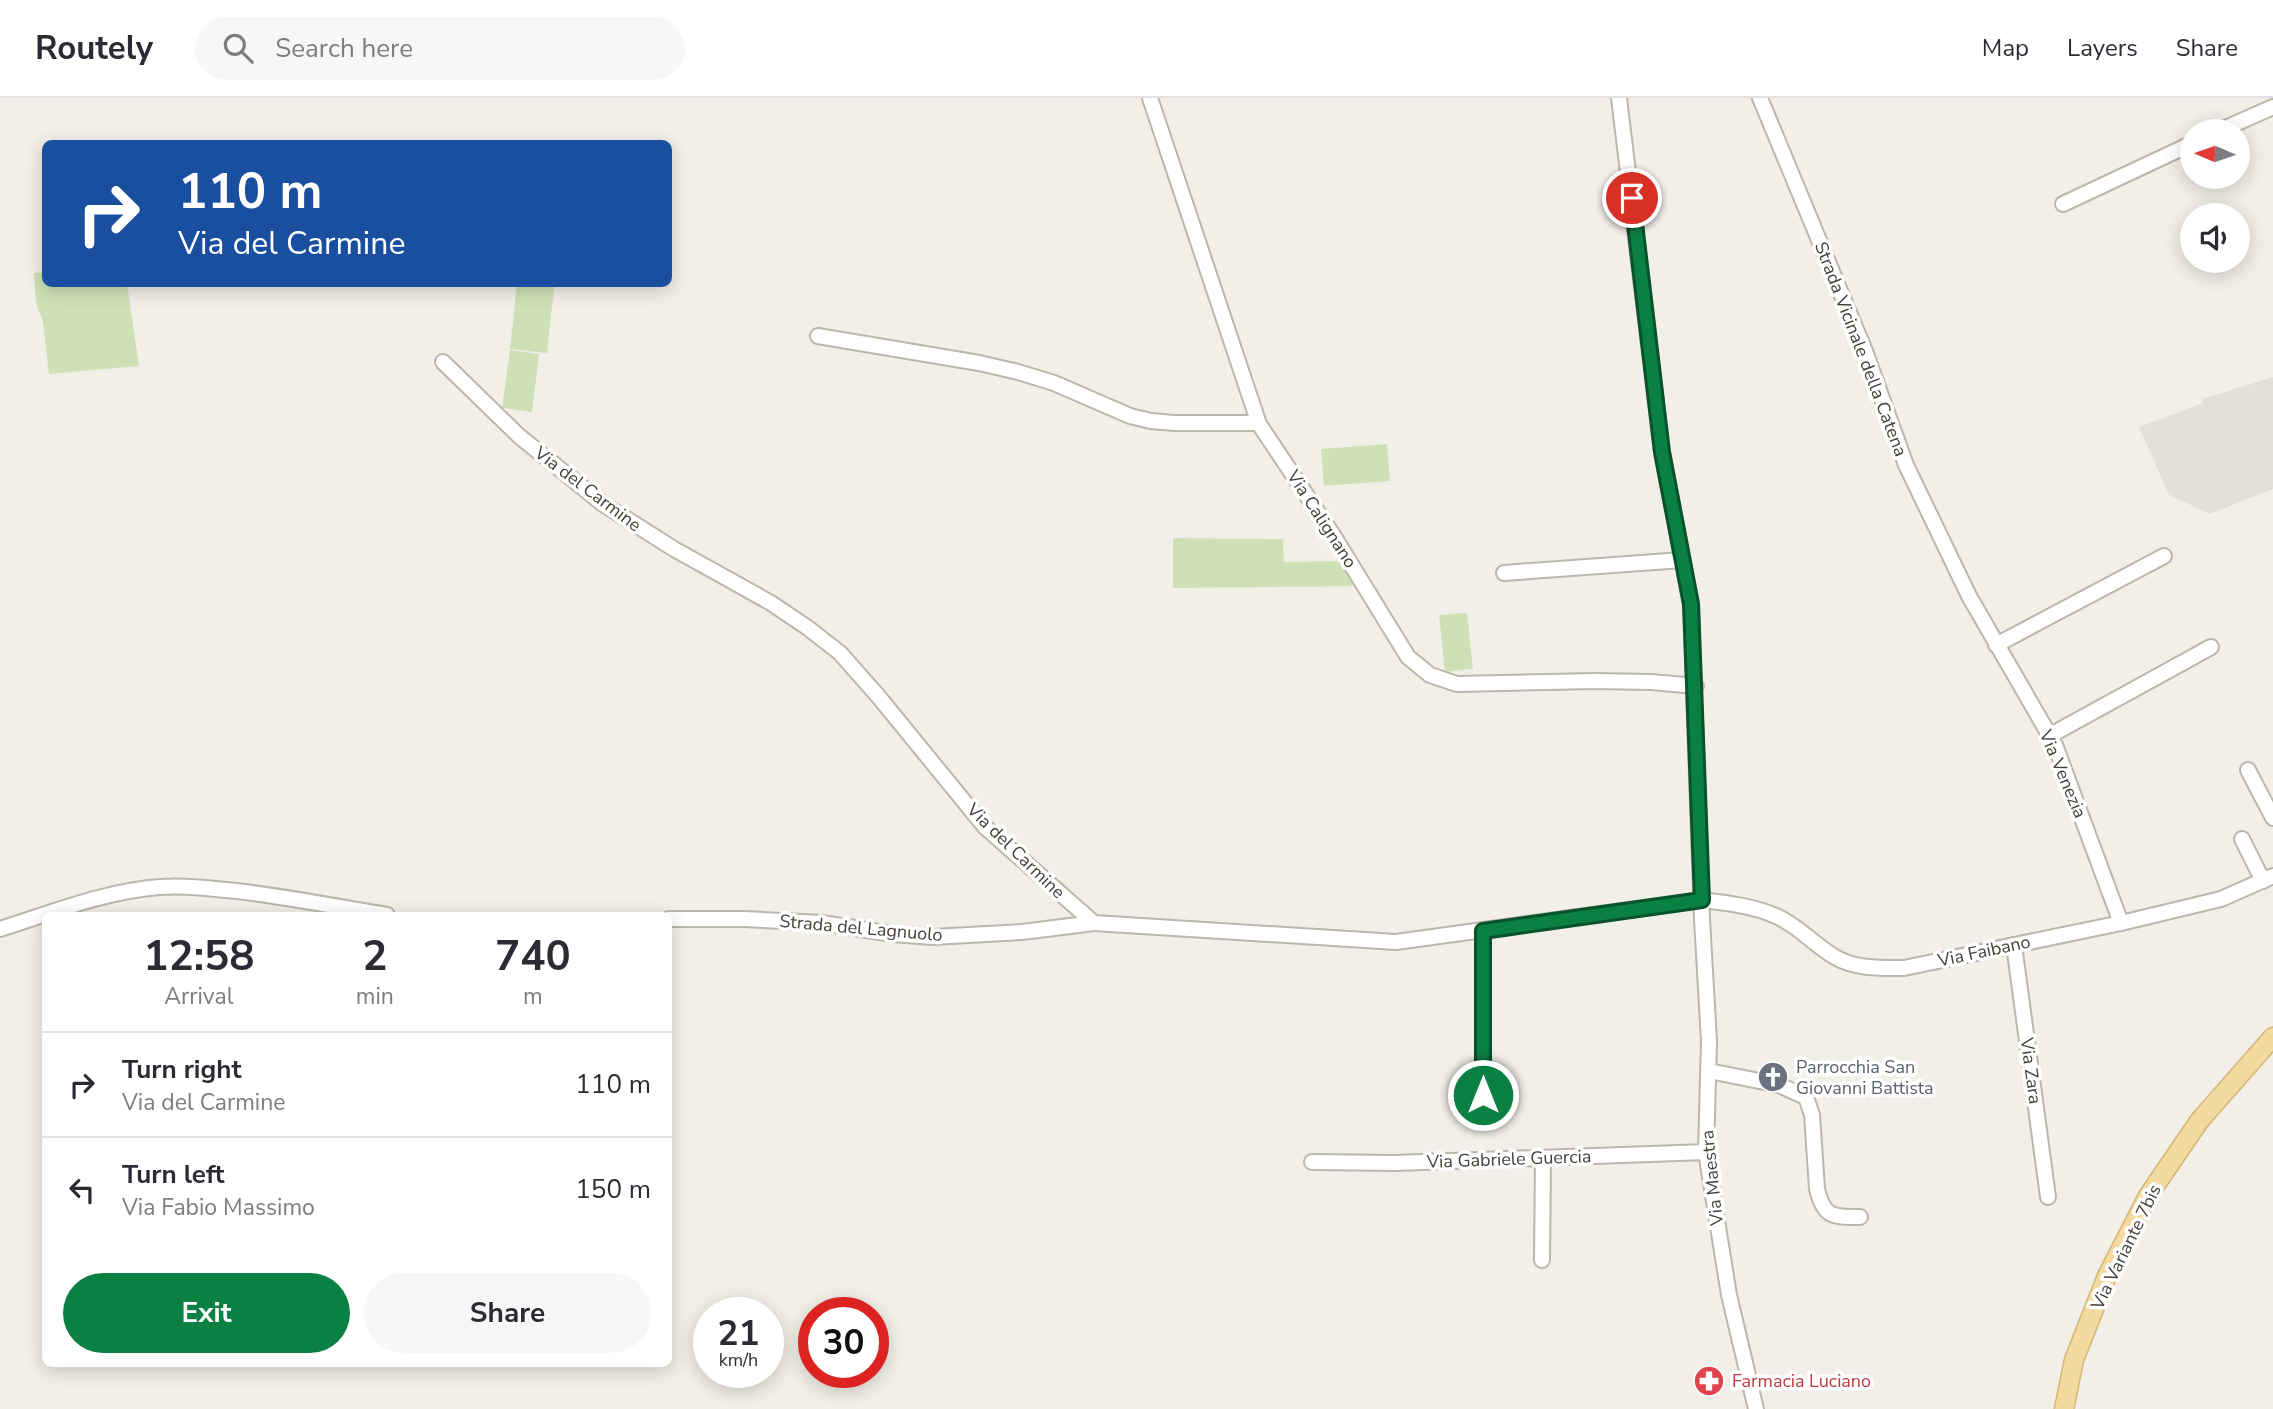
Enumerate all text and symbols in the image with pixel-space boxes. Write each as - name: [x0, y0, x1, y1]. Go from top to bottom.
- search box: [195, 17, 685, 80]
- text: Routely: [35, 26, 153, 71]
- icon: search: [219, 29, 257, 67]
- text: Search here: [275, 31, 413, 66]
- text: Map: [1982, 32, 2029, 64]
- text: Layers: [2067, 32, 2138, 64]
- text: Share: [2176, 32, 2238, 64]
- north arrow: [2180, 119, 2250, 189]
- map controls: [2180, 119, 2250, 273]
- text: 110 m: [178, 158, 322, 225]
- icon: right: [63, 168, 154, 259]
- pin: [1602, 168, 1662, 228]
- icon: arrive: [1613, 179, 1651, 217]
- button: sound: [2180, 203, 2250, 273]
- text: Via del Carmine: [178, 222, 405, 265]
- street label: Strada Vicinale della Catena: [1809, 238, 1913, 460]
- street label: Via del Carmine: [529, 440, 646, 537]
- street label: Via Calignano: [1281, 465, 1363, 573]
- street label: Via Venezia: [2033, 725, 2092, 822]
- street label: Via del Carmine: [961, 797, 1070, 904]
- street label: Strada del Lagnuolo: [779, 909, 943, 947]
- text: 12:58: [143, 928, 254, 985]
- text: 2: [362, 928, 387, 985]
- text: 740: [495, 928, 571, 985]
- street label: Via Faibano: [1934, 929, 2033, 973]
- text: Arrival: [164, 981, 233, 1012]
- text: min: [356, 981, 394, 1012]
- text: m: [523, 981, 543, 1012]
- street label: Via Zara: [2014, 1035, 2048, 1106]
- text: Turn right: [122, 1052, 241, 1087]
- place label: Parrocchia San Giovanni Battista: [1796, 1055, 1934, 1100]
- position arrow: [1446, 1058, 1520, 1132]
- church icon: Parrocchia San Giovanni Battista: [1756, 1060, 1790, 1094]
- icon: right: [63, 1066, 101, 1104]
- text: 110 m: [575, 1067, 651, 1102]
- text: Via del Carmine: [122, 1087, 286, 1118]
- street label: Via Maestra: [1695, 1129, 1729, 1228]
- street label: Via Gabriele Guercia: [1425, 1144, 1592, 1174]
- text: Turn left: [122, 1157, 225, 1192]
- icon: left: [63, 1171, 101, 1209]
- text: 150 m: [575, 1172, 651, 1207]
- street label: Via Variante 7bis: [2085, 1180, 2167, 1315]
- text: Via Fabio Massimo: [122, 1192, 315, 1223]
- button: Exit: [63, 1273, 350, 1353]
- button: Share: [364, 1273, 651, 1353]
- speed limit sign: 30: [798, 1297, 889, 1388]
- text: 21: [717, 1310, 760, 1357]
- text: km/h: [719, 1348, 758, 1372]
- pharmacy icon: Farmacia Luciano: [1692, 1364, 1726, 1398]
- place label: Farmacia Luciano: [1732, 1369, 1871, 1393]

